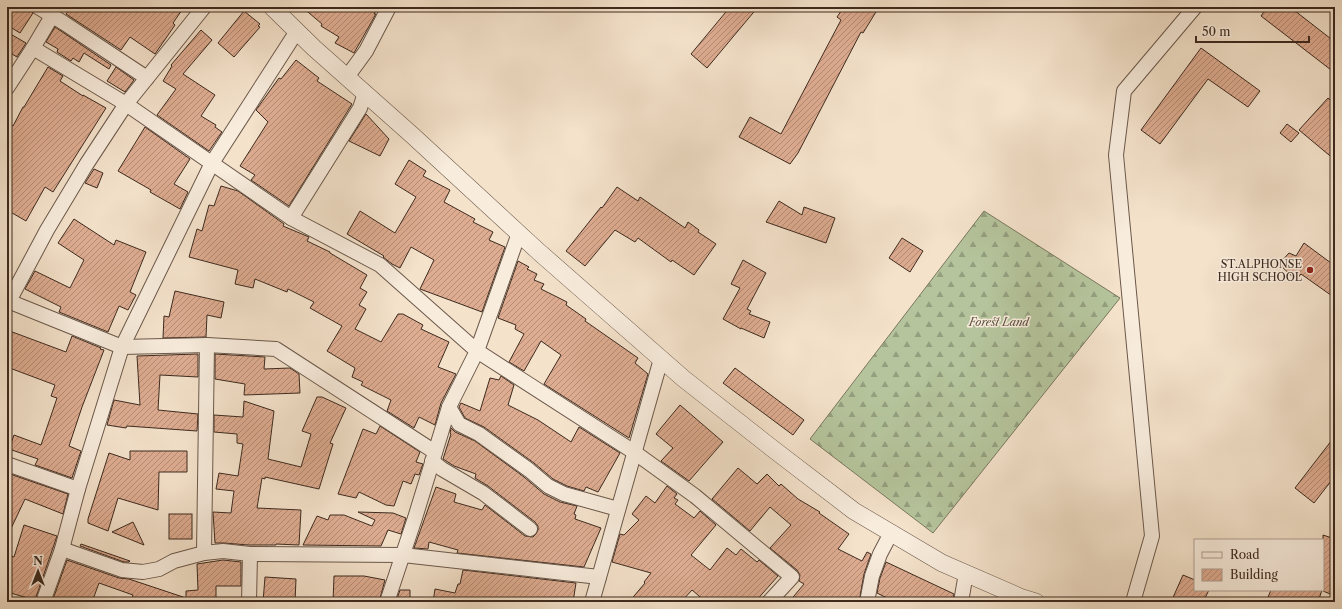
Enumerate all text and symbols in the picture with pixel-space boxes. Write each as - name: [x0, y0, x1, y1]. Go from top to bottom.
- scale bar: [1196, 18, 1309, 44]
- text: 50 m: [1202, 24, 1231, 39]
- place label: ST.ALPHONSE HIGH SCHOOL: [1218, 257, 1303, 284]
- marker: ST.ALPHONSE HIGH SCHOOL: [1305, 265, 1315, 275]
- park label: Forest Land: [968, 315, 1030, 329]
- legend: [1194, 539, 1324, 591]
- text: Road: [1230, 547, 1260, 562]
- north arrow: [18, 551, 58, 591]
- text: N: [33, 554, 43, 568]
- text: Building: [1230, 567, 1278, 582]

